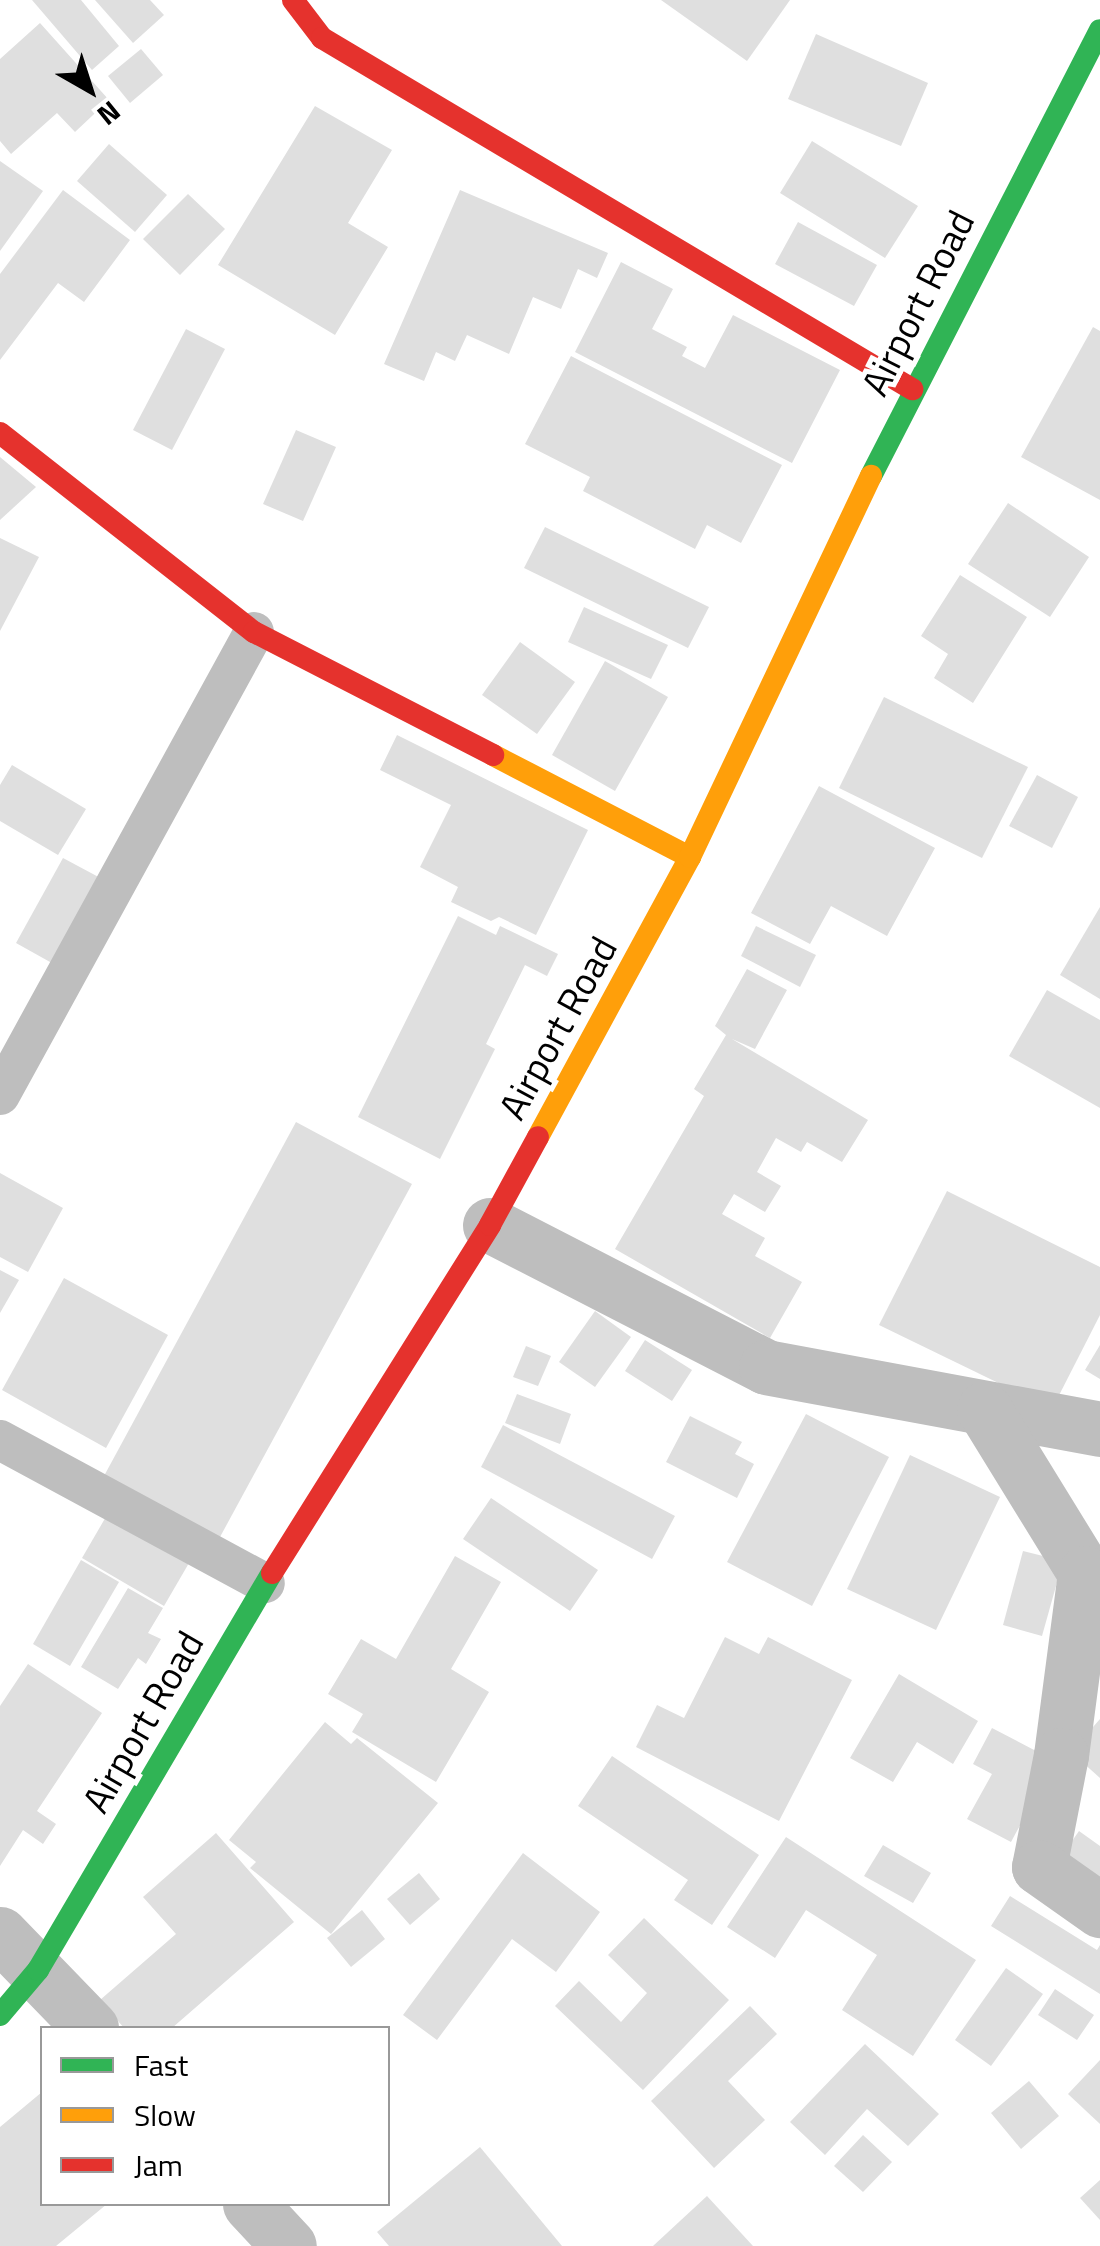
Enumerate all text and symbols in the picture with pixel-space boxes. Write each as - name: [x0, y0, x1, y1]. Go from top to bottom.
- north arrow: [40, 40, 140, 140]
- text: N: [88, 91, 130, 137]
- street label: Airport Road: [852, 203, 984, 403]
- street label: Airport Road: [489, 929, 627, 1127]
- street label: Airport Road: [73, 1623, 213, 1821]
- legend: [40, 2026, 390, 2206]
- text: Fast: [134, 2042, 188, 2088]
- text: Slow: [134, 2092, 196, 2138]
- text: Jam: [134, 2142, 183, 2188]

